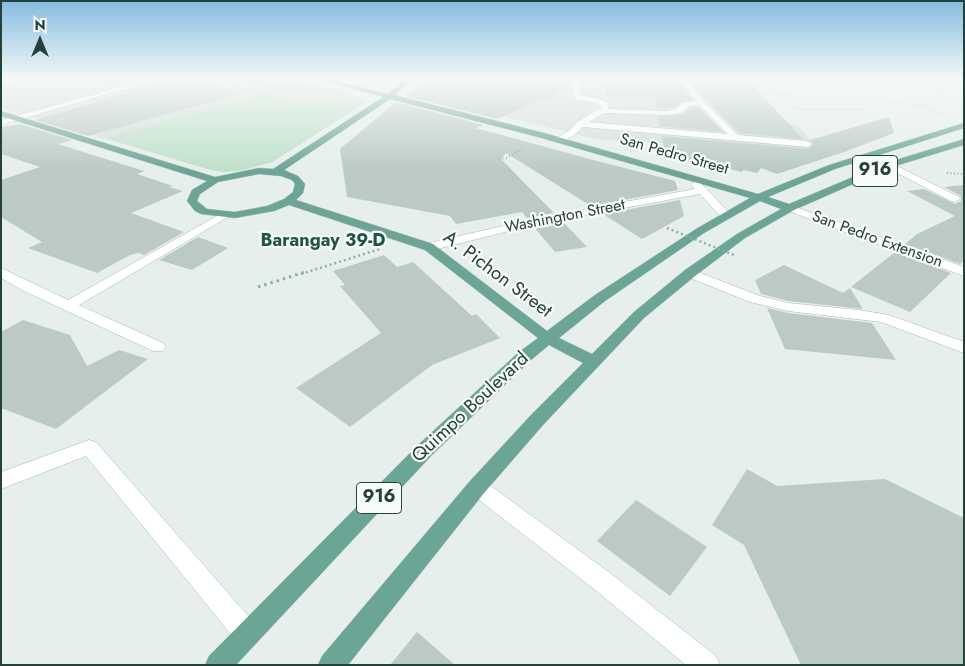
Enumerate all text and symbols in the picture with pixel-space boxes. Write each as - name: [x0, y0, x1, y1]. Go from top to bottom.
- north arrow: [15, 15, 65, 65]
- text: N: [34, 15, 46, 35]
- street label: San Pedro Street: [617, 130, 731, 180]
- road number: 916: [852, 156, 898, 187]
- street label: Washington Street: [503, 196, 627, 238]
- street label: San Pedro Extension: [809, 207, 945, 273]
- street label: A. Pichon Street: [438, 227, 556, 323]
- district label: Barangay 39-D: [261, 231, 385, 253]
- street label: Quimpo Boulevard: [408, 348, 534, 468]
- road number: 916: [356, 482, 402, 514]

